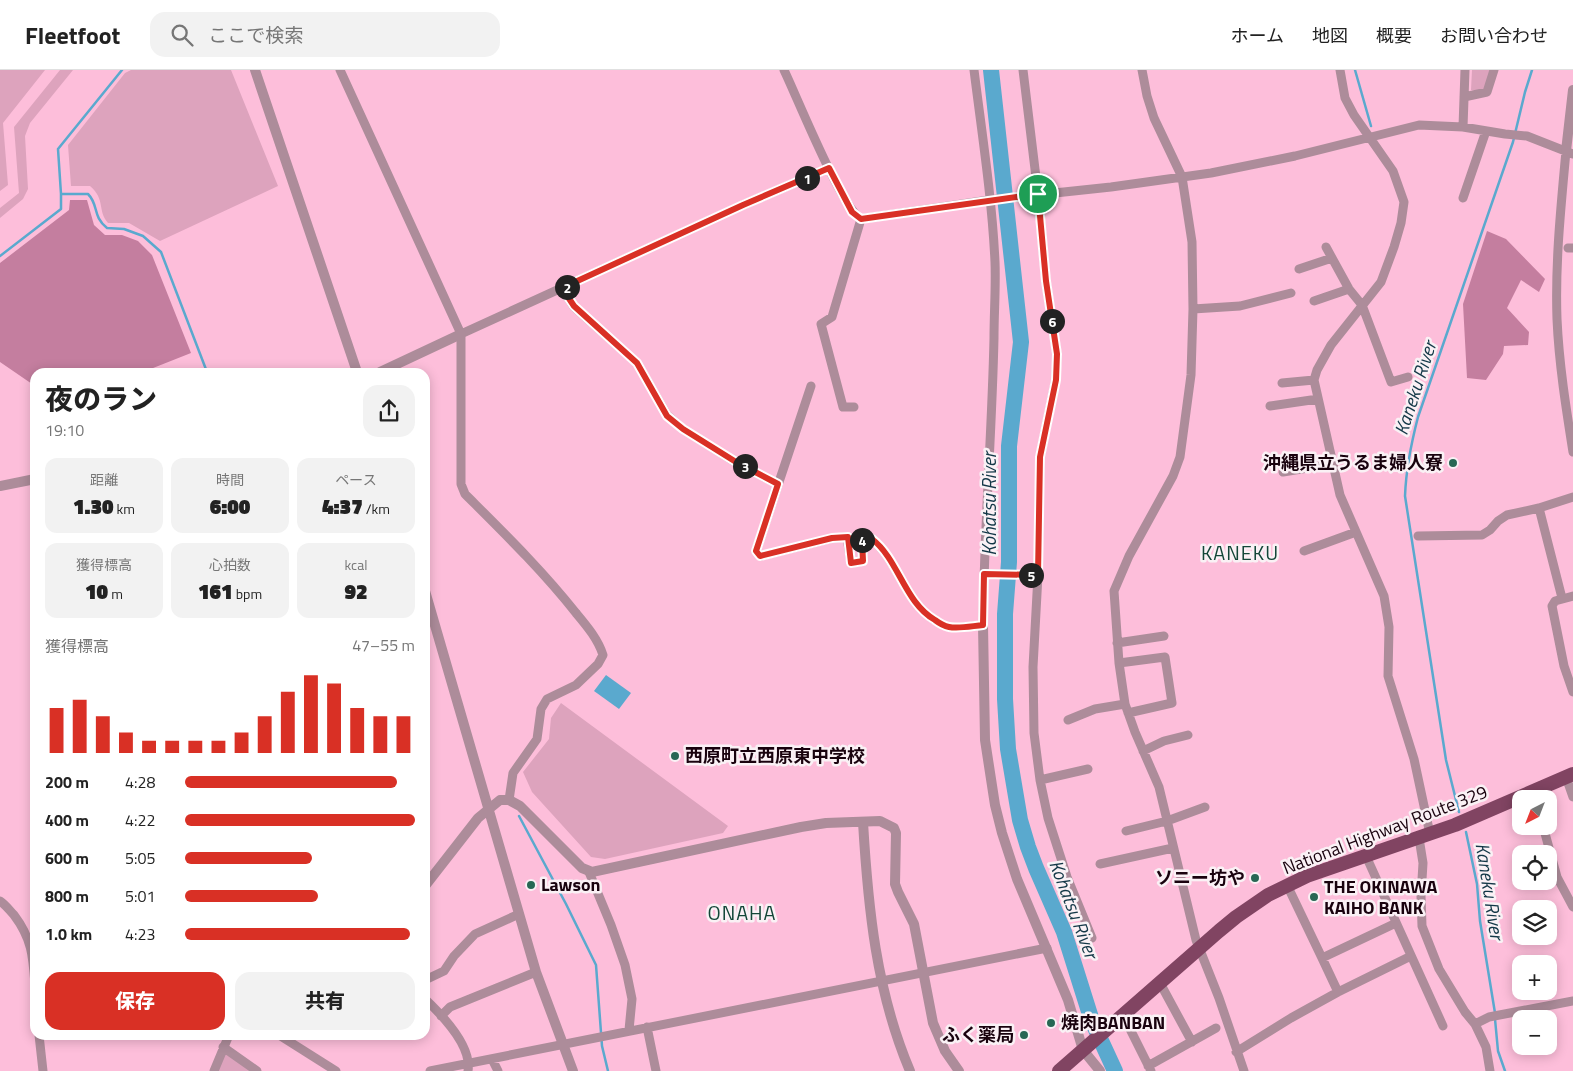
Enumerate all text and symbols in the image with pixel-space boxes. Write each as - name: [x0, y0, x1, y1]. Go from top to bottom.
- search box: [150, 12, 500, 57]
- text: Fleetfoot: [25, 17, 120, 53]
- text: ここで検索: [208, 20, 303, 49]
- icon: search: [168, 21, 196, 49]
- text: ホーム: [1231, 22, 1284, 49]
- text: 地図: [1312, 22, 1348, 49]
- text: 概要: [1376, 22, 1412, 49]
- text: お問い合わせ: [1440, 22, 1548, 49]
- pin: 1: [794, 166, 820, 190]
- text: 1: [804, 168, 811, 189]
- pin: [1017, 173, 1059, 215]
- icon: arrive: [1024, 180, 1052, 208]
- pin: 2: [554, 274, 580, 300]
- text: 2: [564, 277, 571, 298]
- pin: 6: [1040, 308, 1064, 334]
- text: 6: [1049, 311, 1056, 332]
- water label: Kaneku River: [1386, 335, 1444, 439]
- text: 夜のラン: [45, 377, 157, 420]
- button: share: [363, 385, 415, 437]
- text: 19:10: [45, 418, 84, 442]
- place label: 沖縄県立うるま婦人寮: [1263, 449, 1443, 476]
- water label: Kohatsu River: [974, 450, 1003, 556]
- pin: 3: [732, 454, 758, 478]
- text: 3: [742, 456, 749, 477]
- marker: 沖縄県立うるま婦人寮: [1447, 457, 1459, 469]
- text: 距離: [90, 469, 118, 490]
- text: 時間: [216, 469, 244, 490]
- text: ペース: [335, 469, 377, 490]
- text: 1.30: [73, 490, 114, 522]
- text: 6:00: [210, 490, 250, 522]
- text: 4:37: [322, 490, 363, 522]
- text: km: [114, 498, 135, 519]
- text: /km: [363, 498, 390, 519]
- pin: 4: [850, 528, 874, 552]
- text: 4: [859, 530, 866, 551]
- district label: KANEKU: [1201, 537, 1279, 568]
- text: 獲得標高: [76, 554, 132, 575]
- text: 心拍数: [209, 554, 251, 575]
- text: kcal: [345, 554, 367, 575]
- pin: 5: [1018, 562, 1044, 588]
- text: 5: [1028, 565, 1035, 586]
- text: 10: [85, 575, 108, 607]
- text: 161: [198, 575, 233, 607]
- text: 92: [344, 575, 368, 607]
- text: m: [108, 583, 123, 604]
- text: bpm: [233, 583, 262, 604]
- text: 47–55 m: [352, 633, 415, 657]
- text: 獲得標高: [45, 634, 109, 658]
- place label: 西原町立西原東中学校: [685, 742, 865, 769]
- marker: 西原町立西原東中学校: [669, 750, 681, 762]
- text: 200 m: [45, 770, 89, 794]
- text: 4:28: [125, 770, 155, 794]
- street label: National Highway Route 329: [1278, 778, 1491, 881]
- north arrow: [1512, 790, 1558, 835]
- map controls: [1512, 790, 1557, 1055]
- text: 400 m: [45, 808, 89, 832]
- text: 4:22: [125, 808, 155, 832]
- water label: Kaneku River: [1469, 841, 1513, 943]
- button: locate: [1512, 845, 1557, 890]
- text: 600 m: [45, 846, 89, 870]
- text: 5:05: [125, 846, 155, 870]
- water label: Kohatsu River: [1042, 855, 1107, 964]
- place label: ソニー坊や: [1155, 864, 1245, 891]
- place label: Lawson: [541, 871, 601, 898]
- marker: ソニー坊や: [1249, 872, 1261, 884]
- place label: THE OKINAWA KAIHO BANK: [1324, 873, 1438, 921]
- marker: Lawson: [525, 879, 537, 891]
- text: 800 m: [45, 884, 89, 908]
- text: 5:01: [125, 884, 155, 908]
- marker: THE OKINAWA KAIHO BANK: [1308, 891, 1320, 903]
- district label: ONAHA: [707, 897, 777, 928]
- button: layers: [1512, 900, 1557, 945]
- text: 1.0 km: [45, 922, 92, 946]
- text: 4:23: [125, 922, 155, 946]
- button: +: [1512, 955, 1557, 1000]
- button: 保存: [45, 972, 225, 1030]
- button: 共有: [235, 972, 415, 1030]
- place label: 焼肉BANBAN: [1061, 1009, 1165, 1036]
- button: −: [1512, 1010, 1557, 1055]
- marker: 焼肉BANBAN: [1045, 1017, 1057, 1029]
- place label: ふく薬局: [942, 1021, 1014, 1048]
- marker: ふく薬局: [1018, 1029, 1030, 1041]

